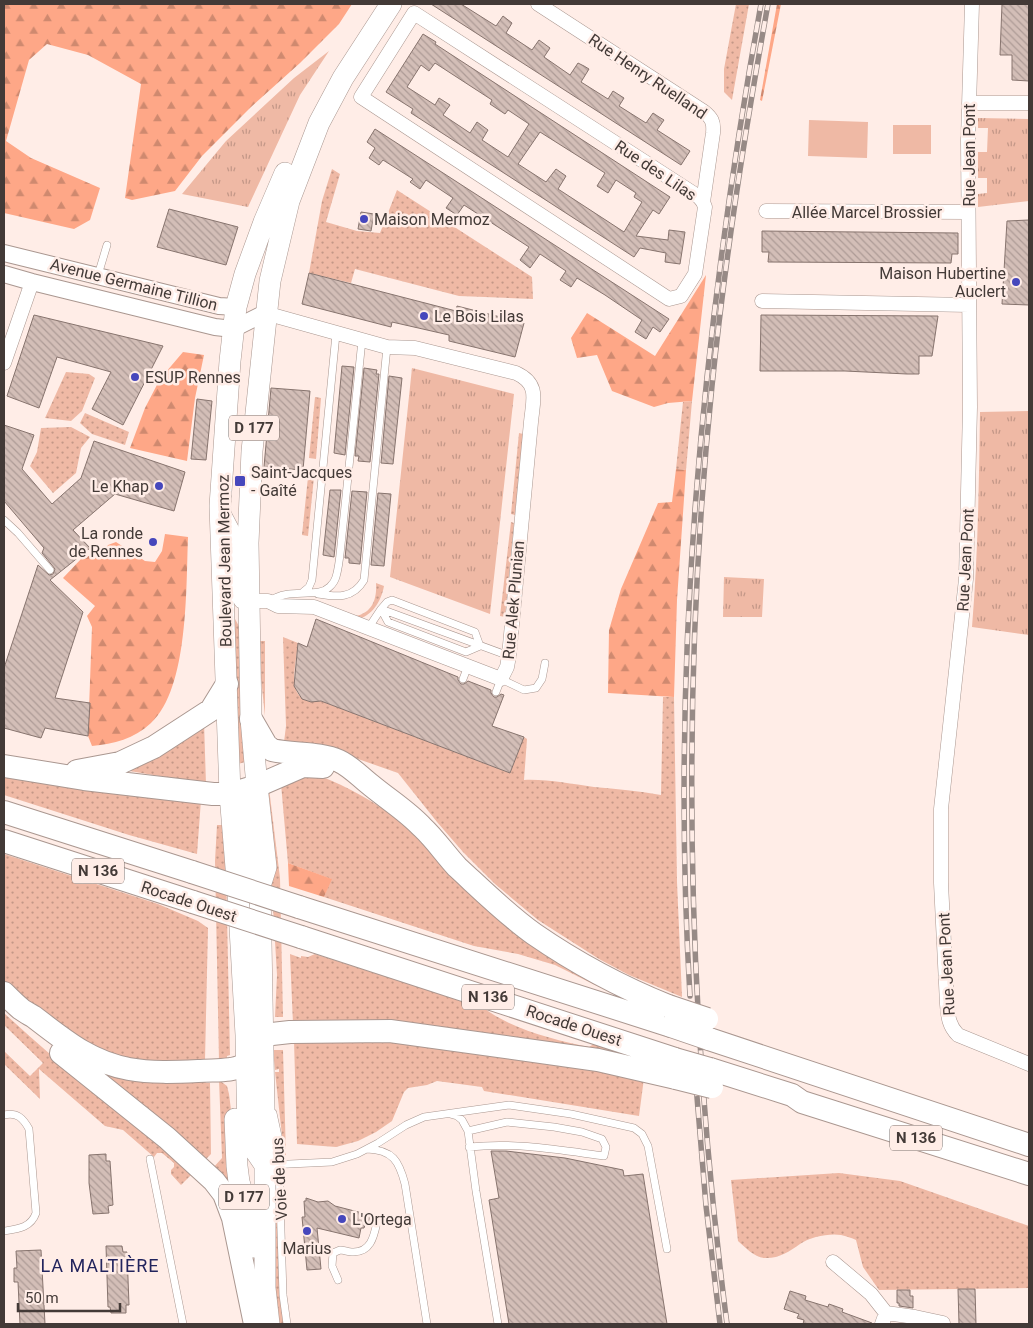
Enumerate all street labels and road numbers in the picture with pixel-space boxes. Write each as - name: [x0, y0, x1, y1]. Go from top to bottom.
- street label: Rue Henry Ruelland: [585, 30, 710, 123]
- street label: Rue Jean Pont: [960, 103, 979, 207]
- street label: Rue des Lilas: [611, 136, 700, 205]
- street label: Allée Marcel Brossier: [792, 203, 943, 222]
- street label: Avenue Germaine Tillion: [48, 254, 220, 314]
- road number: D 177: [229, 416, 279, 440]
- street label: Boulevard Jean Mermoz: [213, 475, 236, 647]
- street label: Rue Jean Pont: [953, 508, 978, 612]
- street label: Rue Alek Plunian: [499, 540, 528, 660]
- road number: N 136: [72, 858, 124, 884]
- street label: Rocade Ouest: [139, 877, 239, 926]
- street label: Rue Jean Pont: [934, 912, 959, 1016]
- road number: N 136: [462, 984, 514, 1010]
- street label: Rocade Ouest: [524, 1001, 624, 1050]
- road number: N 136: [890, 1126, 942, 1150]
- street label: Voie de bus: [268, 1137, 291, 1221]
- road number: D 177: [219, 1184, 269, 1210]

